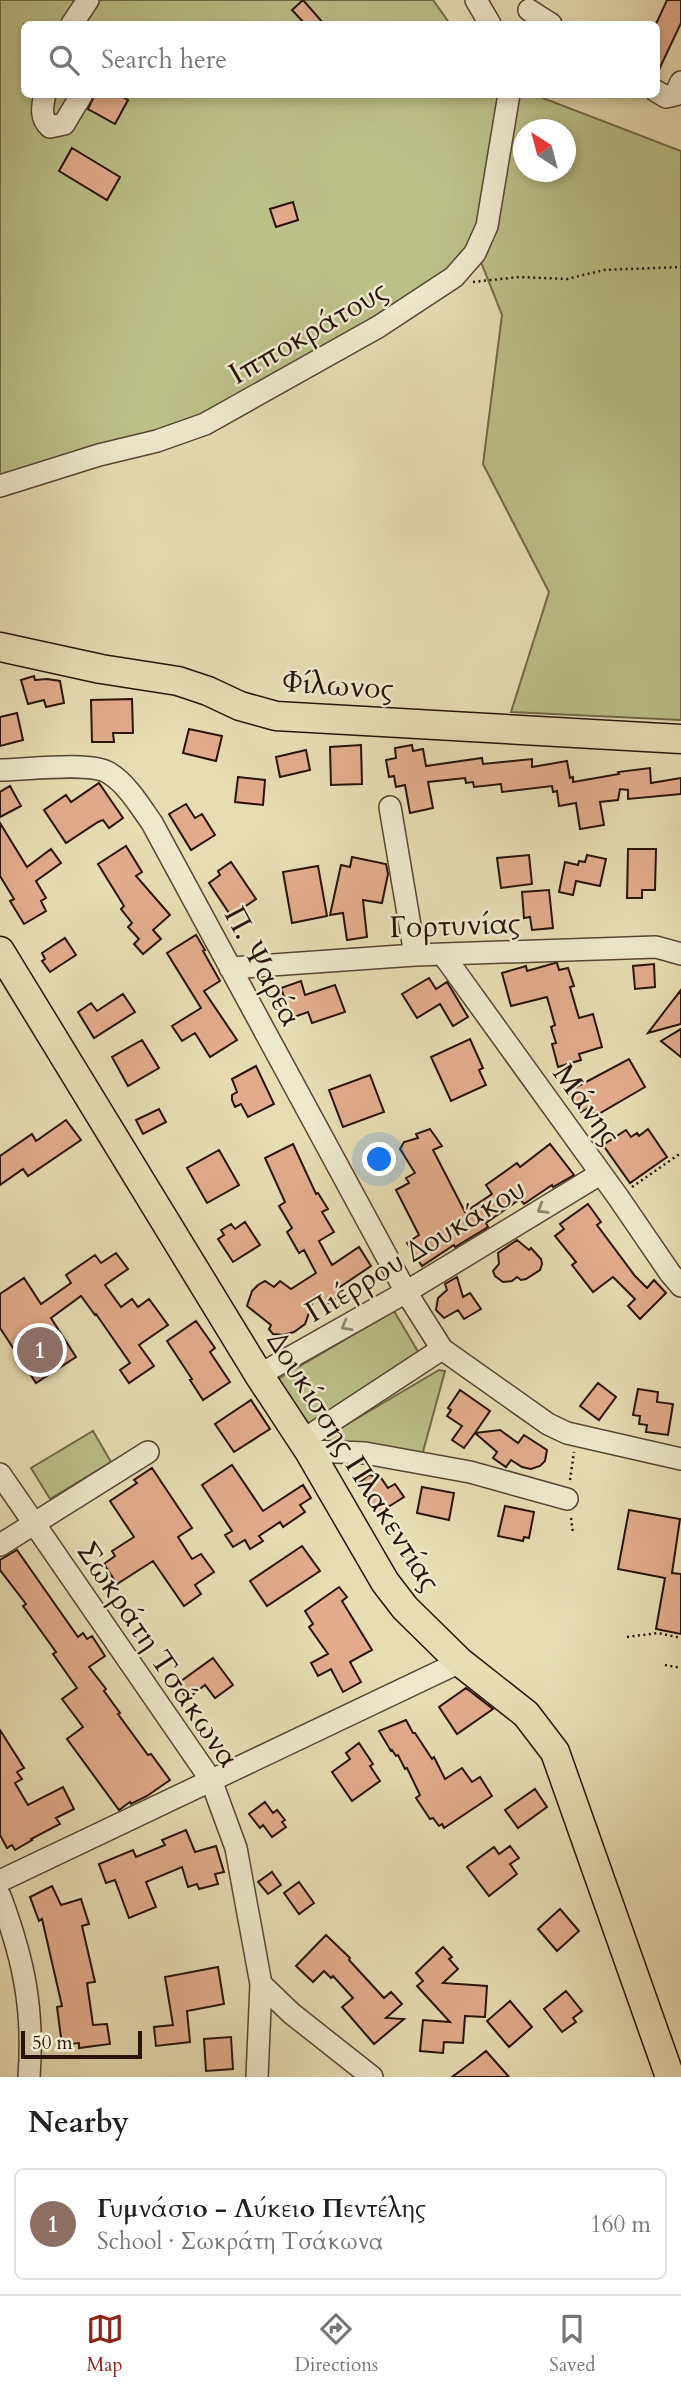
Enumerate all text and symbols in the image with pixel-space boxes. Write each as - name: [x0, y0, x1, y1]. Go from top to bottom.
- search box: [21, 21, 660, 98]
- icon: search: [45, 41, 83, 79]
- text: Search here: [101, 42, 227, 77]
- north arrow: [513, 119, 576, 182]
- street label: Ιπποκράτους: [221, 270, 395, 394]
- street label: Φίλωνος: [281, 661, 395, 710]
- street label: Π. Ψαρέα: [214, 900, 311, 1033]
- street label: Γορτυνίας: [389, 903, 521, 948]
- street label: Μάνης: [543, 1055, 630, 1153]
- your location: [362, 1142, 396, 1176]
- street label: Πιέρρου Δουκάκου: [297, 1168, 533, 1332]
- one-way arrow: [536, 1201, 549, 1214]
- one-way arrow: [341, 1318, 354, 1331]
- street label: Δουκίσσης Πλακεντίας: [257, 1323, 450, 1599]
- pin: 1: [17, 1324, 63, 1376]
- street label: Σωκράτη Τσάκωνα: [67, 1533, 248, 1775]
- scale bar: [21, 2028, 142, 2060]
- text: 50 m: [32, 2030, 73, 2056]
- text: Nearby: [28, 2102, 129, 2143]
- text: Γυμνάσιο - Λύκειο Πεντέλης: [97, 2191, 426, 2226]
- text: 1: [47, 2209, 59, 2240]
- text: 160 m: [590, 2209, 651, 2240]
- text: School · Σωκράτη Τσάκωνα: [97, 2226, 383, 2257]
- tab: Map: [86, 2310, 124, 2378]
- tab: Directions: [295, 2310, 378, 2378]
- tab: Saved: [549, 2310, 595, 2378]

